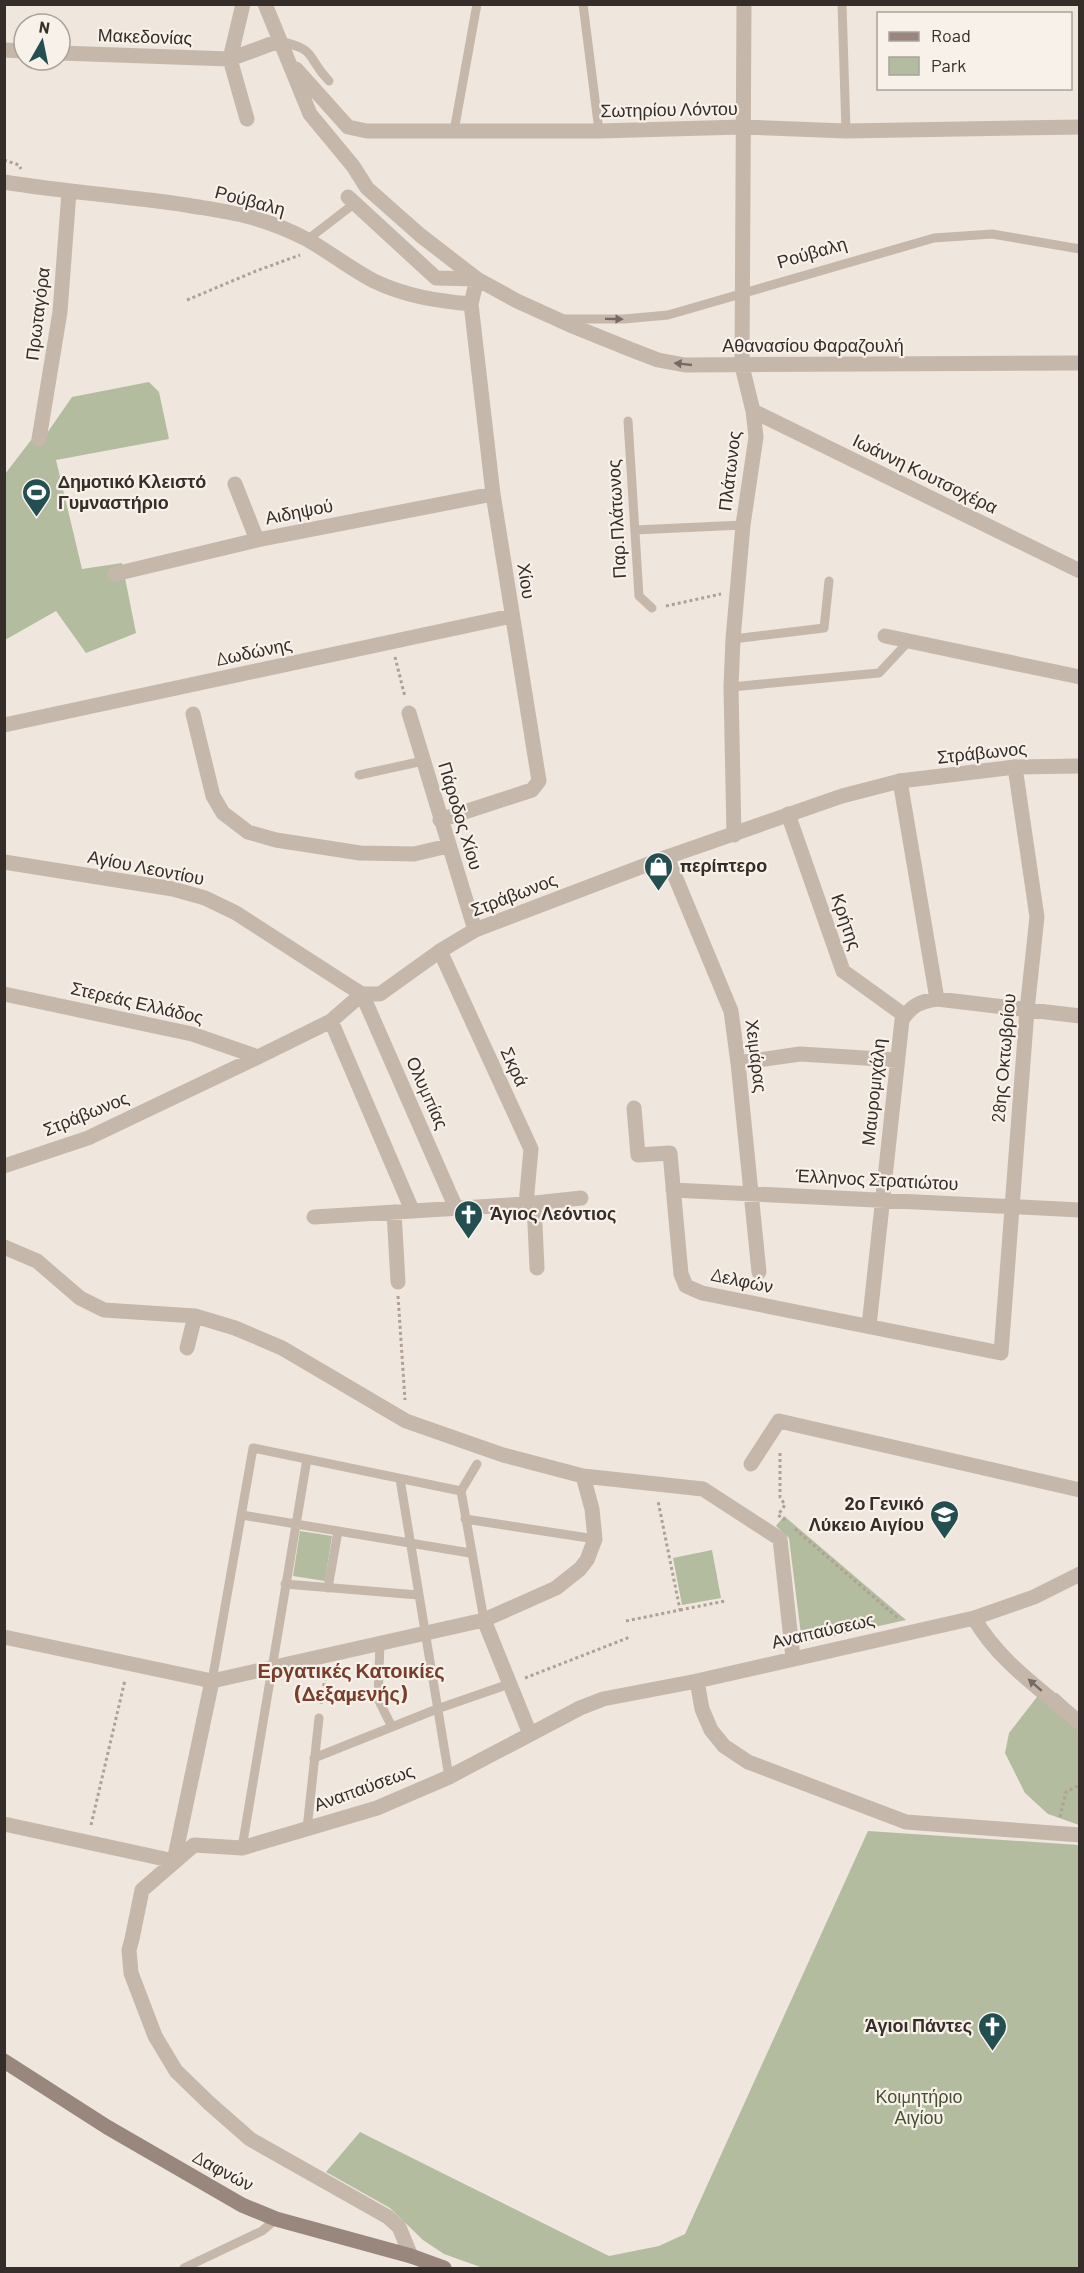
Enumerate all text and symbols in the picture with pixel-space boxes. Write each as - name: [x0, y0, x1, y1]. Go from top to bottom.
- north arrow: [12, 12, 72, 72]
- legend: [877, 12, 1072, 90]
- text: N: [38, 16, 51, 37]
- street label: Μακεδονίας: [97, 23, 193, 49]
- text: Road: [931, 24, 971, 46]
- text: Park: [931, 54, 966, 76]
- street label: Σωτηρίου Λόντου: [600, 97, 738, 121]
- street label: Ρούβαλη: [213, 180, 288, 220]
- street label: Ρούβαλη: [774, 232, 849, 272]
- street label: Πρωταγόρα: [20, 266, 54, 362]
- one-way arrow: [605, 314, 624, 324]
- street label: Αθανασίου Φαραζουλή: [722, 334, 904, 356]
- one-way arrow: [674, 359, 693, 369]
- street label: Πλάτωνος: [713, 429, 745, 512]
- street label: Ιωάννη Κουτσοχέρα: [849, 429, 1001, 518]
- street label: Παρ.Πλάτωνος: [602, 459, 630, 579]
- place label: Δημοτικό Κλειστό Γυμναστήριο: [58, 470, 206, 513]
- sports icon: Δημοτικό Κλειστό Γυμναστήριο: [21, 476, 53, 518]
- street label: Αιδηψού: [263, 494, 335, 528]
- street label: Χίου: [513, 561, 541, 600]
- street label: Δωδώνης: [214, 632, 294, 670]
- street label: Στράβωνος: [936, 736, 1028, 768]
- street label: Πάροδος Χίου: [434, 759, 488, 872]
- street label: Αγίου Λεοντίου: [86, 845, 206, 889]
- shop icon: περίπτερο: [643, 850, 675, 892]
- place label: περίπτερο: [680, 854, 767, 876]
- street label: Στράβωνος: [468, 868, 560, 920]
- street label: Κρήτης: [827, 891, 867, 953]
- street label: Στερεάς Ελλάδος: [69, 976, 206, 1028]
- street label: 28ης Οκτωβρίου: [986, 992, 1020, 1123]
- street label: Χειμάρας: [742, 1018, 772, 1094]
- street label: Μαυρομιχάλη: [856, 1037, 890, 1147]
- street label: Σκρά: [496, 1043, 533, 1090]
- street label: Ολυμπίας: [402, 1053, 454, 1133]
- street label: Στράβωνος: [40, 1086, 132, 1140]
- street label: Έλληνος Στρατιώτου: [794, 1164, 959, 1194]
- church icon: Άγιος Λεόντιος: [453, 1198, 485, 1240]
- place label: Άγιος Λεόντιος: [490, 1202, 616, 1224]
- street label: Δελφών: [709, 1263, 775, 1297]
- place label: 2ο Γενικό Λύκειο Αιγίου: [809, 1492, 924, 1535]
- school or university icon: 2ο Γενικό Λύκειο Αιγίου: [929, 1498, 961, 1540]
- street label: Αναπαύσεως: [769, 1607, 877, 1653]
- district label: Εργατικές Κατοικίες (Δεξαμενής): [257, 1658, 445, 1705]
- one-way arrow: [1028, 1679, 1043, 1692]
- street label: Αναπαύσεως: [311, 1759, 417, 1815]
- church icon: Άγιοι Πάντες: [977, 2010, 1009, 2052]
- place label: Άγιοι Πάντες: [865, 2014, 972, 2036]
- park label: Κοιμητήριο Αιγίου: [875, 2085, 963, 2128]
- street label: Δαφνών: [189, 2145, 258, 2195]

